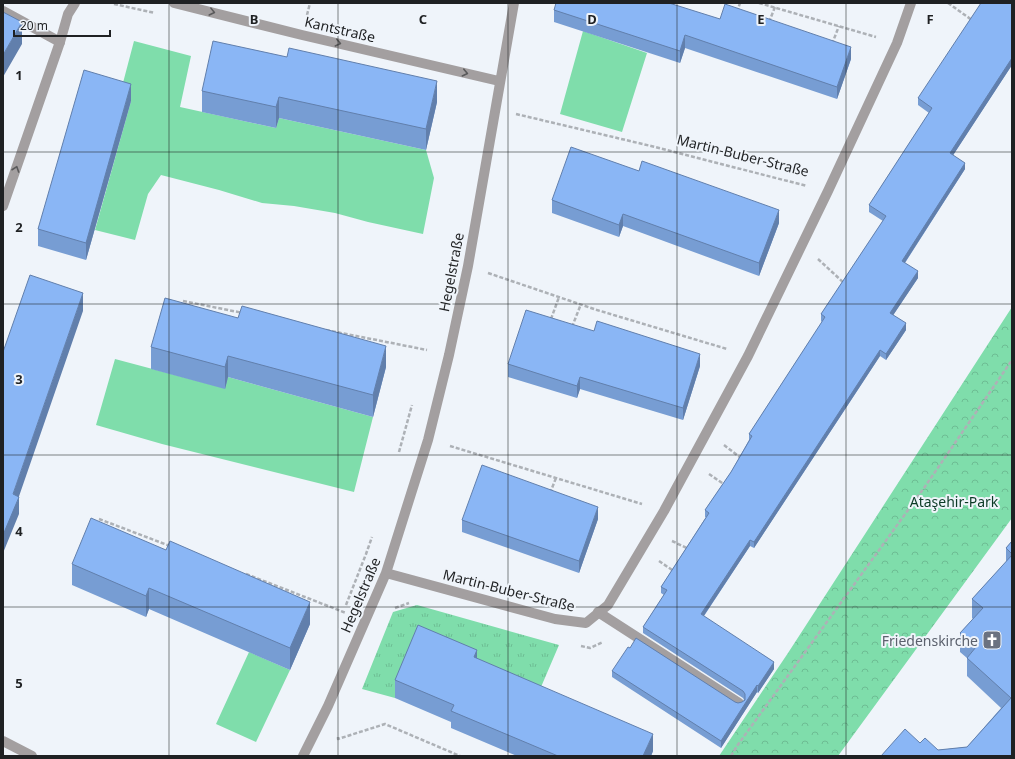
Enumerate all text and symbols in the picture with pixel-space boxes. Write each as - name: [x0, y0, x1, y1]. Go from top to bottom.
- one-way arrow: [209, 8, 215, 16]
- text: B: [250, 10, 258, 28]
- text: C: [419, 10, 427, 28]
- text: D: [587, 10, 597, 28]
- text: E: [757, 10, 765, 28]
- text: F: [926, 10, 934, 28]
- scale bar: [14, 12, 110, 38]
- street label: Kantstraße: [303, 12, 377, 46]
- text: 20 m: [20, 17, 48, 34]
- one-way arrow: [334, 38, 341, 47]
- text: 1: [15, 66, 23, 84]
- one-way arrow: [462, 68, 468, 76]
- street label: Martin-Buber-Straße: [675, 129, 811, 181]
- one-way arrow: [11, 166, 20, 173]
- text: 2: [15, 218, 23, 236]
- street label: Hegelstraße: [434, 231, 468, 313]
- text: 3: [15, 370, 23, 388]
- park label: Ataşehir-Park: [910, 492, 999, 511]
- text: 4: [15, 522, 23, 540]
- street label: Hegelstraße: [336, 554, 384, 636]
- street label: Martin-Buber-Straße: [441, 564, 577, 616]
- church icon: Friedenskirche: [981, 629, 1003, 651]
- place label: Friedenskirche: [882, 631, 978, 650]
- text: 5: [15, 674, 23, 692]

